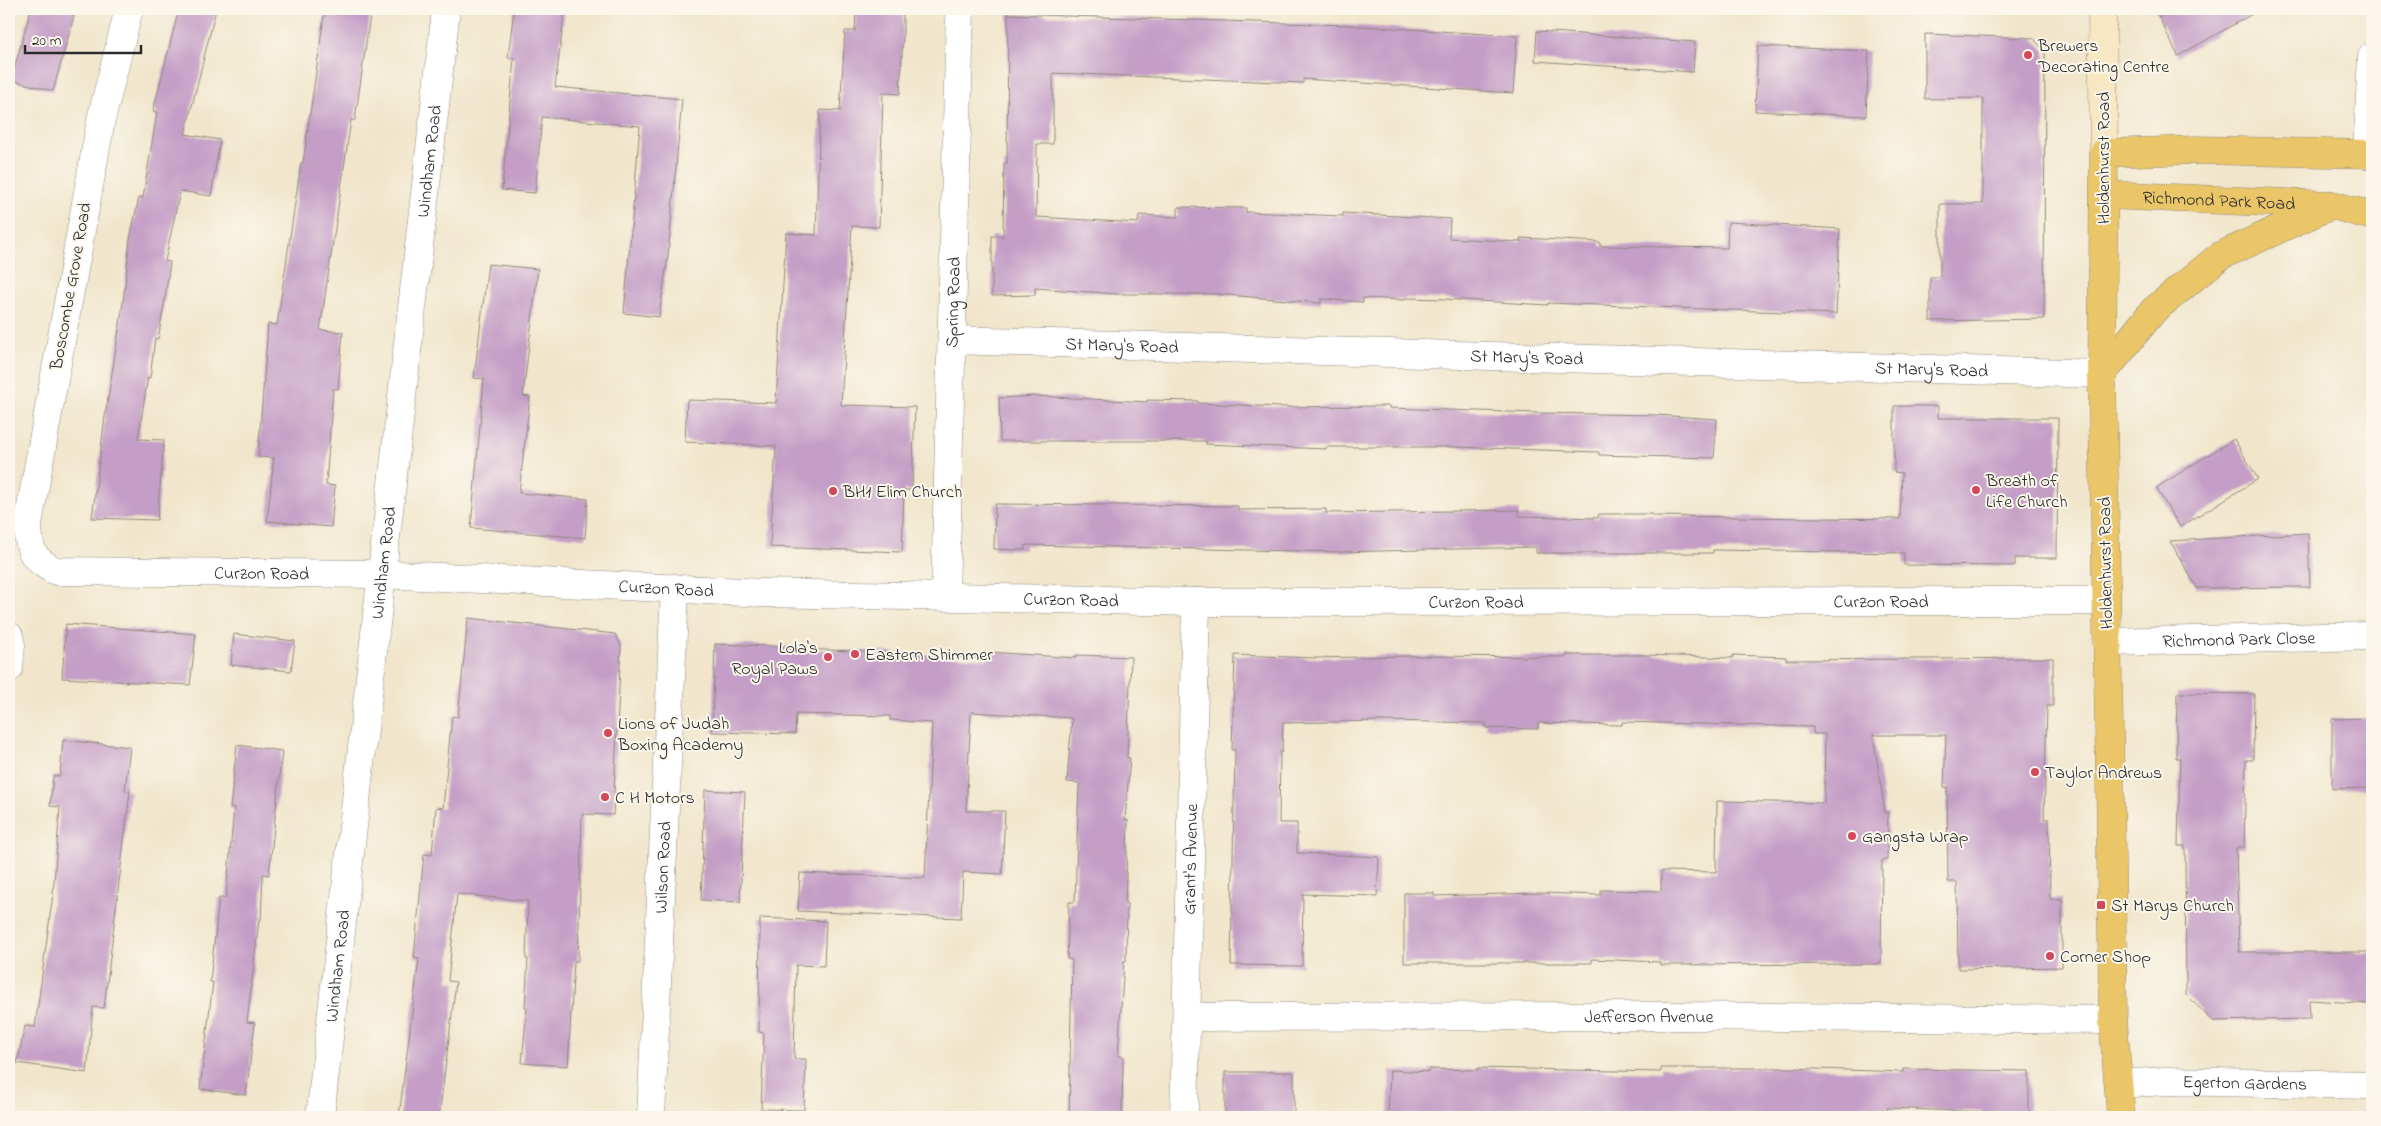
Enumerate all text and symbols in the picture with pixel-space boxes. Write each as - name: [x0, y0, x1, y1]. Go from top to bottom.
- scale bar: [25, 22, 141, 54]
- text: 20 m: [32, 30, 62, 52]
- place label: Brewers Decorating Centre: [2037, 34, 2170, 82]
- marker: Brewers Decorating Centre: [2022, 49, 2034, 61]
- street label: Holdenhurst Road: [2092, 92, 2118, 224]
- street label: Windham Road: [411, 104, 450, 219]
- street label: Richmond Park Road: [2142, 186, 2296, 218]
- street label: Boscombe Grove Road: [44, 201, 99, 373]
- street label: Spring Road: [940, 256, 969, 348]
- street label: St Mary's Road: [1065, 332, 1179, 362]
- street label: St Mary's Road: [1470, 344, 1584, 374]
- street label: St Mary's Road: [1875, 356, 1988, 386]
- place label: Breath of Life Church: [1985, 469, 2068, 516]
- place label: BH1 Elim Church: [842, 480, 962, 506]
- marker: Breath of Life Church: [1970, 484, 1982, 496]
- marker: BH1 Elim Church: [827, 485, 839, 497]
- street label: Holdenhurst Road: [2093, 496, 2121, 629]
- street label: Windham Road: [366, 505, 404, 620]
- street label: Curzon Road: [214, 561, 309, 588]
- street label: Curzon Road: [618, 575, 714, 605]
- street label: Curzon Road: [1023, 587, 1119, 615]
- street label: Curzon Road: [1833, 590, 1929, 616]
- street label: Curzon Road: [1428, 591, 1524, 617]
- street label: Richmond Park Close: [2162, 626, 2317, 656]
- place label: Lola's Royal Paws: [731, 636, 818, 683]
- place label: Eastern Shimmer: [865, 643, 993, 669]
- marker: Eastern Shimmer: [849, 648, 861, 660]
- marker: Lola's Royal Paws: [822, 651, 834, 663]
- place label: Lions of Judah Boxing Academy: [617, 712, 743, 760]
- marker: Lions of Judah Boxing Academy: [602, 727, 614, 739]
- place label: Taylor Andrews: [2045, 761, 2162, 787]
- marker: Taylor Andrews: [2029, 766, 2041, 778]
- place label: C H Motors: [615, 786, 695, 812]
- marker: C H Motors: [599, 791, 611, 803]
- street label: Grant's Avenue: [1178, 802, 1206, 915]
- street label: Wilson Road: [649, 821, 679, 914]
- place label: Gangsta Wrap: [1862, 825, 1969, 852]
- marker: Gangsta Wrap: [1846, 830, 1858, 842]
- place label: St Marys Church: [2111, 894, 2234, 920]
- marker: St Marys Church: [2095, 899, 2107, 911]
- street label: Windham Road: [320, 909, 358, 1024]
- place label: Corner Shop: [2060, 945, 2151, 971]
- marker: Corner Shop: [2044, 950, 2056, 962]
- street label: Jefferson Avenue: [1584, 1005, 1715, 1031]
- street label: Egerton Gardens: [2182, 1070, 2307, 1099]

